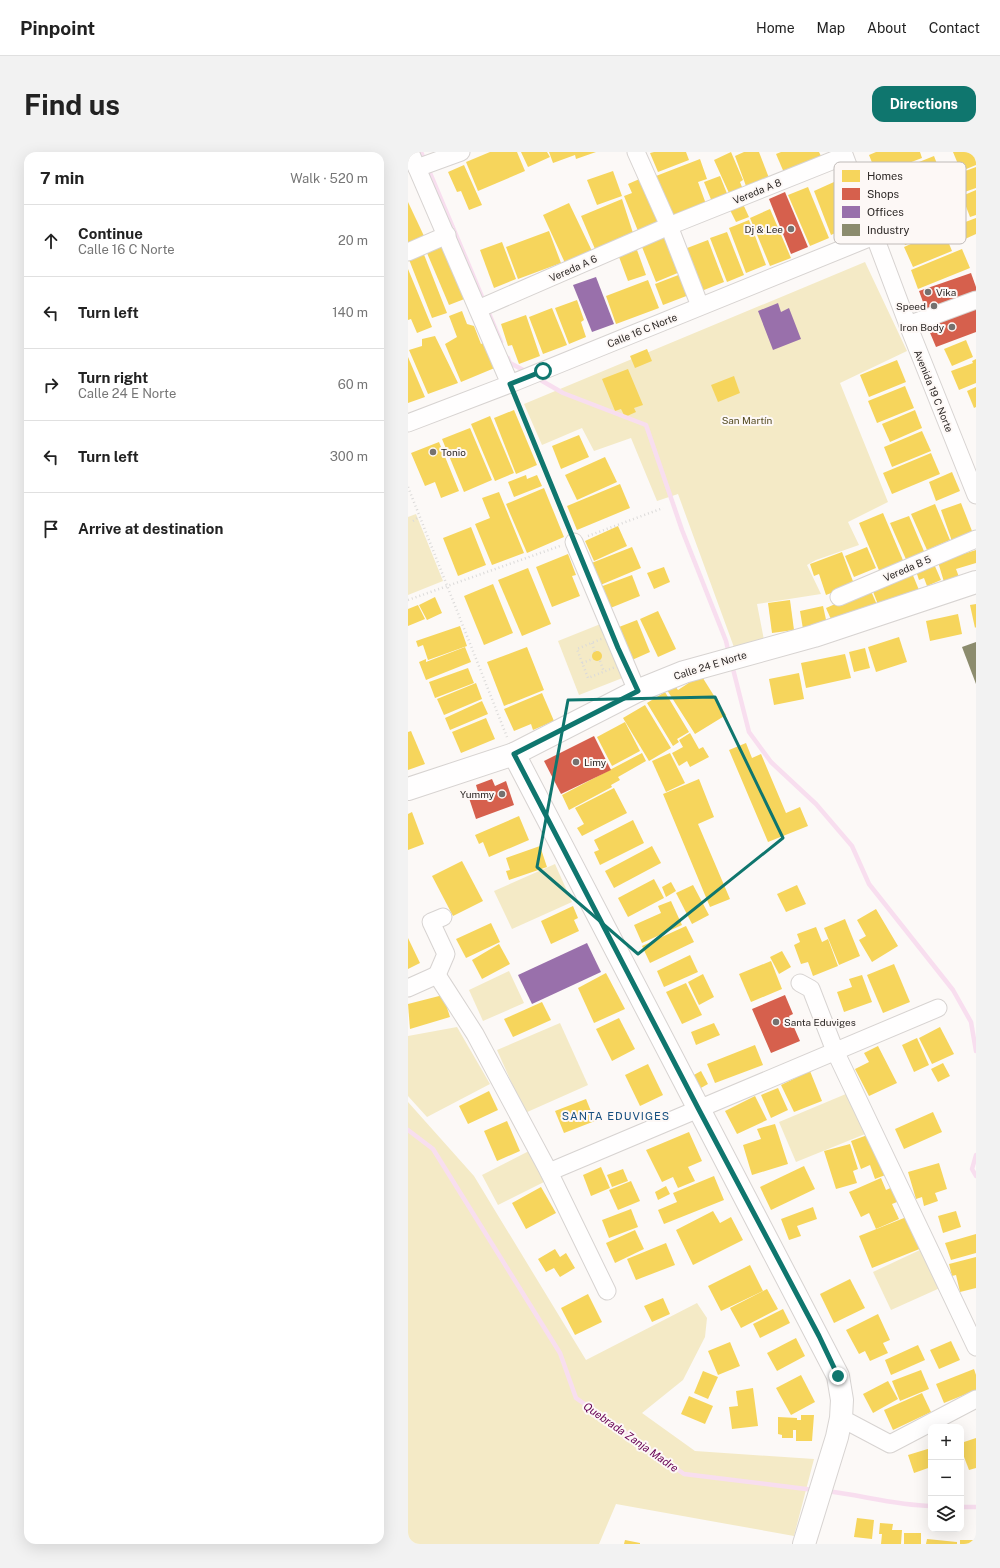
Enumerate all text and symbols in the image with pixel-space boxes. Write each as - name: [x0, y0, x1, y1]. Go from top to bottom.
- text: Pinpoint: [20, 17, 95, 39]
- text: Home: [756, 20, 795, 36]
- text: Map: [817, 20, 845, 36]
- text: About: [867, 20, 907, 36]
- text: Contact: [929, 20, 980, 36]
- button: Directions: [872, 86, 976, 122]
- text: Find us: [24, 88, 120, 121]
- legend: [834, 162, 966, 244]
- text: 7 min: [40, 168, 84, 188]
- text: Homes: [867, 170, 903, 182]
- text: Walk · 520 m: [290, 171, 368, 186]
- street label: Vereda A 8: [731, 176, 783, 206]
- text: Shops: [867, 188, 899, 200]
- text: Offices: [867, 206, 904, 218]
- place label: Dj & Lee: [745, 223, 783, 235]
- marker: Dj & Lee: [786, 224, 796, 234]
- text: Industry: [867, 224, 910, 236]
- text: Continue: [78, 225, 143, 242]
- icon: ahead: [40, 230, 62, 252]
- text: 20 m: [338, 233, 368, 248]
- text: Calle 16 C Norte: [78, 242, 175, 257]
- street label: Vereda A 6: [547, 252, 599, 284]
- place label: Vika: [936, 286, 956, 298]
- marker: Vika: [923, 287, 933, 297]
- place label: Speed: [896, 300, 926, 312]
- marker: Speed: [929, 301, 939, 311]
- icon: left: [40, 302, 62, 324]
- text: Turn left: [78, 304, 139, 321]
- text: 140 m: [332, 305, 368, 320]
- street label: Calle 16 C Norte: [605, 310, 679, 349]
- place label: Iron Body: [900, 321, 945, 333]
- marker: Iron Body: [947, 322, 957, 332]
- street label: Avenida 19 C Norte: [912, 348, 956, 434]
- route start: [534, 362, 552, 380]
- text: Turn right: [78, 369, 148, 386]
- icon: right: [40, 374, 62, 396]
- text: 60 m: [338, 377, 368, 392]
- text: Calle 24 E Norte: [78, 386, 176, 401]
- park label: San Martín: [722, 414, 773, 426]
- icon: left: [40, 446, 62, 468]
- place label: Tonio: [441, 446, 466, 458]
- marker: Tonio: [428, 447, 438, 457]
- text: Turn left: [78, 448, 139, 465]
- text: 300 m: [330, 449, 368, 464]
- icon: arrive: [40, 518, 62, 540]
- text: Arrive at destination: [78, 520, 223, 537]
- street label: Vereda B 5: [881, 553, 933, 583]
- street label: Calle 24 E Norte: [672, 648, 748, 682]
- place label: Limy: [584, 756, 607, 768]
- marker: Limy: [571, 757, 581, 767]
- place label: Yummy: [460, 788, 495, 800]
- marker: Yummy: [497, 789, 507, 799]
- place label: Santa Eduviges: [784, 1016, 856, 1028]
- marker: Santa Eduviges: [771, 1017, 781, 1027]
- district label: SANTA EDUVIGES: [562, 1110, 670, 1122]
- route end: [829, 1367, 847, 1385]
- water label: Quebrada Zanja Madre: [581, 1400, 681, 1474]
- map controls: [928, 1424, 964, 1532]
- button: +: [928, 1424, 964, 1460]
- button: −: [928, 1460, 964, 1496]
- button: layers: [928, 1496, 964, 1532]

